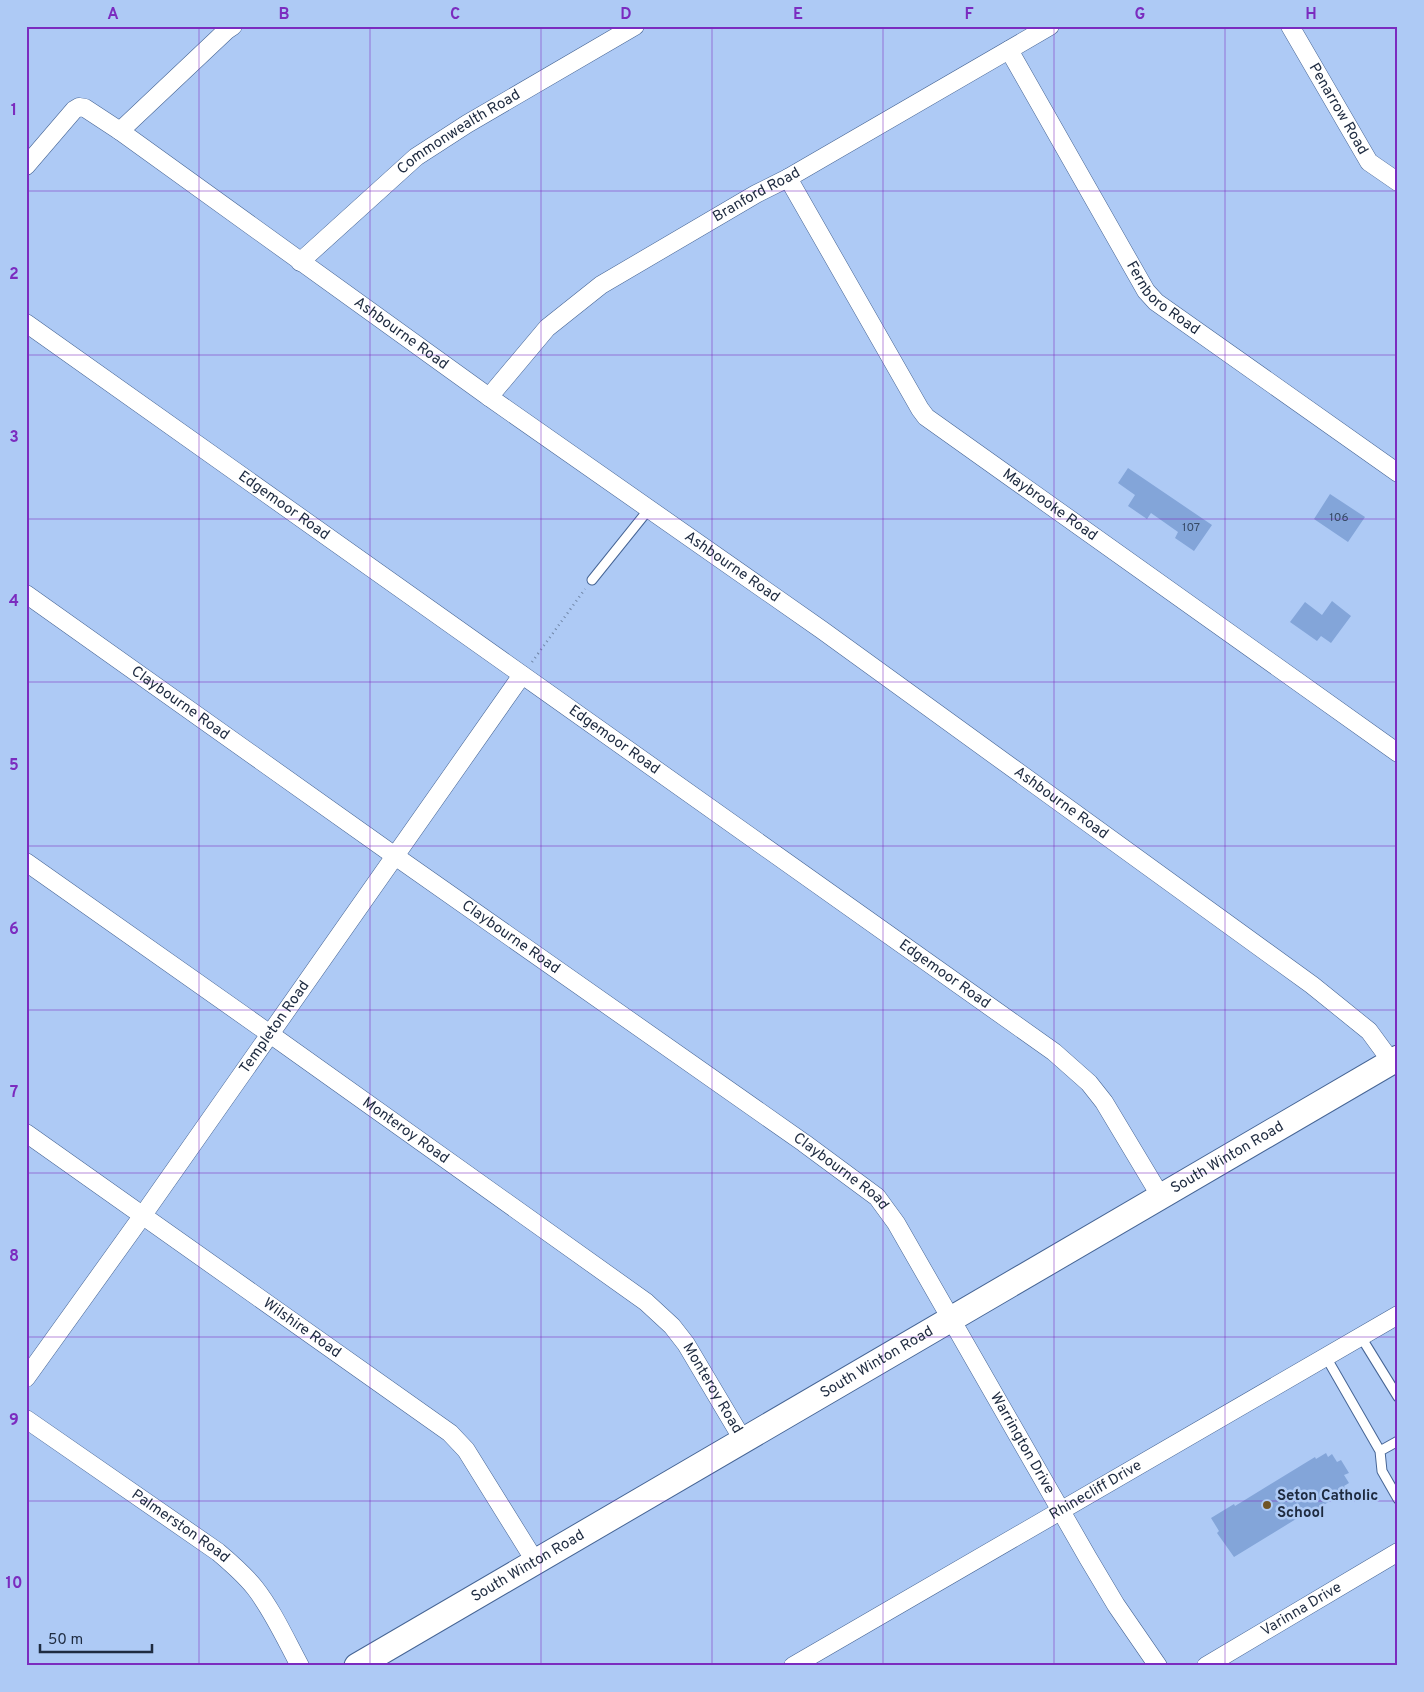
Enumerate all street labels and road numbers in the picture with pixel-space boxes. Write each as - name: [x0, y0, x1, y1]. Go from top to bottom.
- street label: Penarrow Road: [1304, 60, 1372, 158]
- street label: Commonwealth Road: [393, 85, 524, 179]
- street label: Branford Road: [709, 163, 804, 227]
- street label: Fernboro Road: [1122, 258, 1203, 339]
- street label: Ashbourne Road: [350, 293, 452, 374]
- street label: Maybrooke Road: [999, 465, 1101, 545]
- street label: Edgemoor Road: [234, 467, 333, 545]
- street label: Ashbourne Road: [681, 527, 783, 607]
- street label: Claybourne Road: [127, 662, 233, 745]
- street label: Edgemoor Road: [565, 701, 663, 779]
- street label: Ashbourne Road: [1010, 763, 1112, 844]
- street label: Claybourne Road: [458, 896, 564, 978]
- street label: Edgemoor Road: [895, 935, 994, 1013]
- street label: Templeton Road: [236, 977, 314, 1078]
- street label: Monteroy Road: [358, 1093, 453, 1168]
- street label: South Winton Road: [1167, 1117, 1287, 1198]
- street label: Claybourne Road: [789, 1129, 893, 1214]
- street label: Wilshire Road: [259, 1294, 345, 1362]
- street label: South Winton Road: [817, 1322, 937, 1403]
- street label: Monteroy Road: [678, 1339, 747, 1437]
- street label: Warrington Drive: [986, 1389, 1059, 1497]
- street label: Rhinecliff Drive: [1046, 1456, 1145, 1525]
- street label: Palmerston Road: [128, 1485, 233, 1567]
- street label: South Winton Road: [468, 1526, 588, 1607]
- street label: Varinna Drive: [1258, 1578, 1345, 1641]

